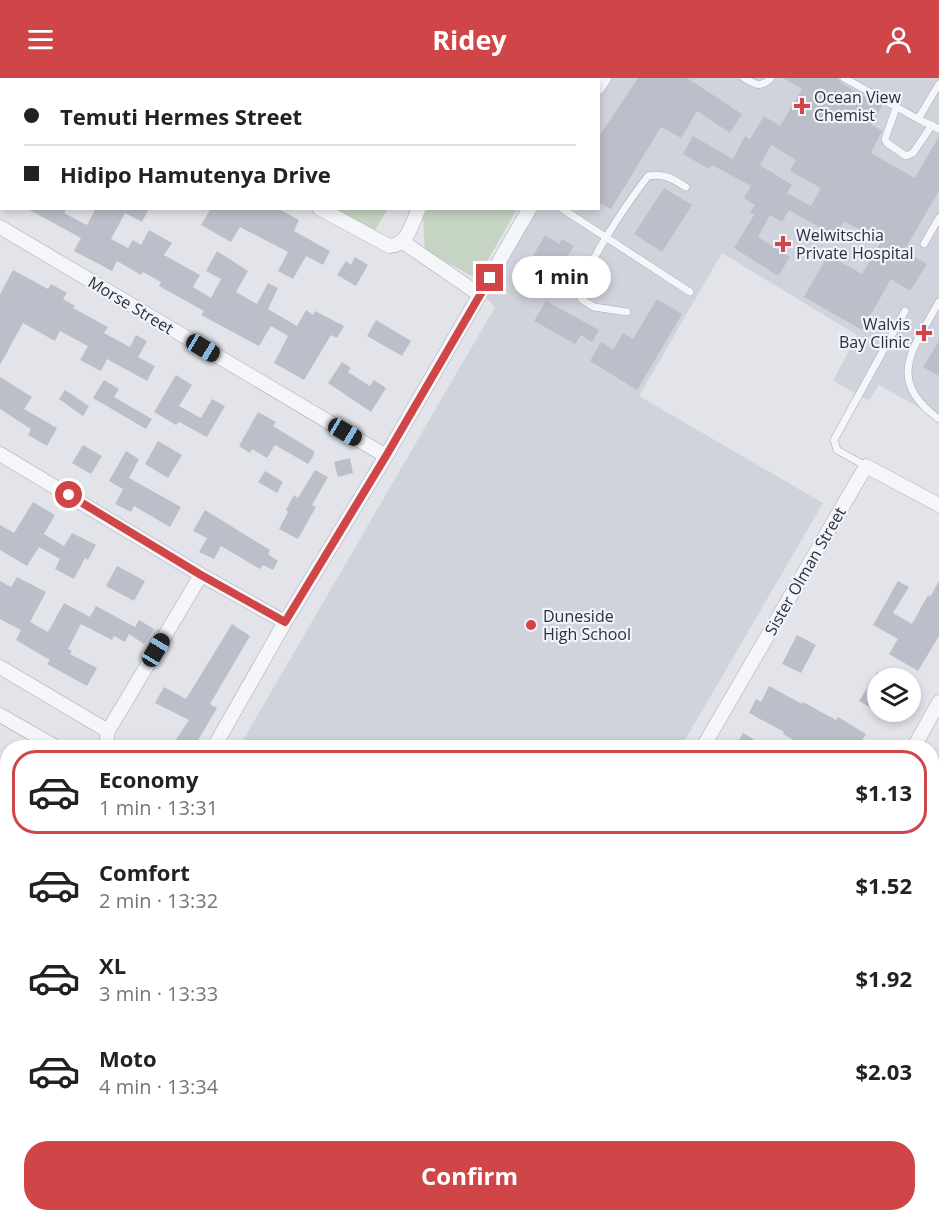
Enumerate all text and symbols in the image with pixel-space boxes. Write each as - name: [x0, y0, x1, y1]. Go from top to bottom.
- text: Ridey: [432, 21, 507, 58]
- icon: menu: [24, 23, 57, 56]
- icon: person: [882, 23, 915, 56]
- place label: Ocean View Chemist: [814, 86, 902, 126]
- marker: Ocean View Chemist: [795, 99, 809, 113]
- text: Temuti Hermes Street: [60, 101, 302, 131]
- text: Hidipo Hamutenya Drive: [60, 159, 331, 189]
- place label: Welwitschia Private Hospital: [796, 224, 913, 264]
- marker: Welwitschia Private Hospital: [774, 235, 792, 253]
- callout: 1 min: [511, 257, 610, 299]
- text: 1 min: [534, 263, 589, 290]
- route end: [476, 264, 503, 291]
- street label: Morse Street: [84, 271, 178, 339]
- place label: Walvis Bay Clinic: [839, 313, 910, 353]
- marker: Walvis Bay Clinic: [915, 324, 933, 342]
- car: [183, 331, 223, 365]
- car: [325, 415, 365, 449]
- route start: [55, 481, 82, 508]
- street label: Sister Olman Street: [759, 503, 851, 639]
- place label: Duneside High School: [543, 605, 631, 645]
- marker: Duneside High School: [524, 618, 538, 632]
- car: [139, 630, 173, 670]
- map controls: [867, 668, 921, 722]
- button: layers: [867, 668, 921, 722]
- text: Economy: [99, 764, 198, 794]
- icon: car: [27, 765, 81, 819]
- text: $1.13: [855, 777, 912, 807]
- text: 1 min · 13:31: [99, 794, 218, 821]
- text: Comfort: [99, 857, 190, 887]
- icon: car: [27, 858, 81, 912]
- text: $1.52: [855, 870, 912, 900]
- text: 2 min · 13:32: [99, 887, 218, 914]
- text: XL: [99, 950, 126, 980]
- icon: car: [27, 951, 81, 1005]
- text: $1.92: [855, 963, 912, 993]
- text: 3 min · 13:33: [99, 980, 218, 1007]
- text: Moto: [99, 1043, 157, 1073]
- icon: car: [27, 1044, 81, 1098]
- text: $2.03: [855, 1056, 912, 1086]
- text: 4 min · 13:34: [99, 1073, 218, 1100]
- button: Confirm: [24, 1141, 915, 1210]

